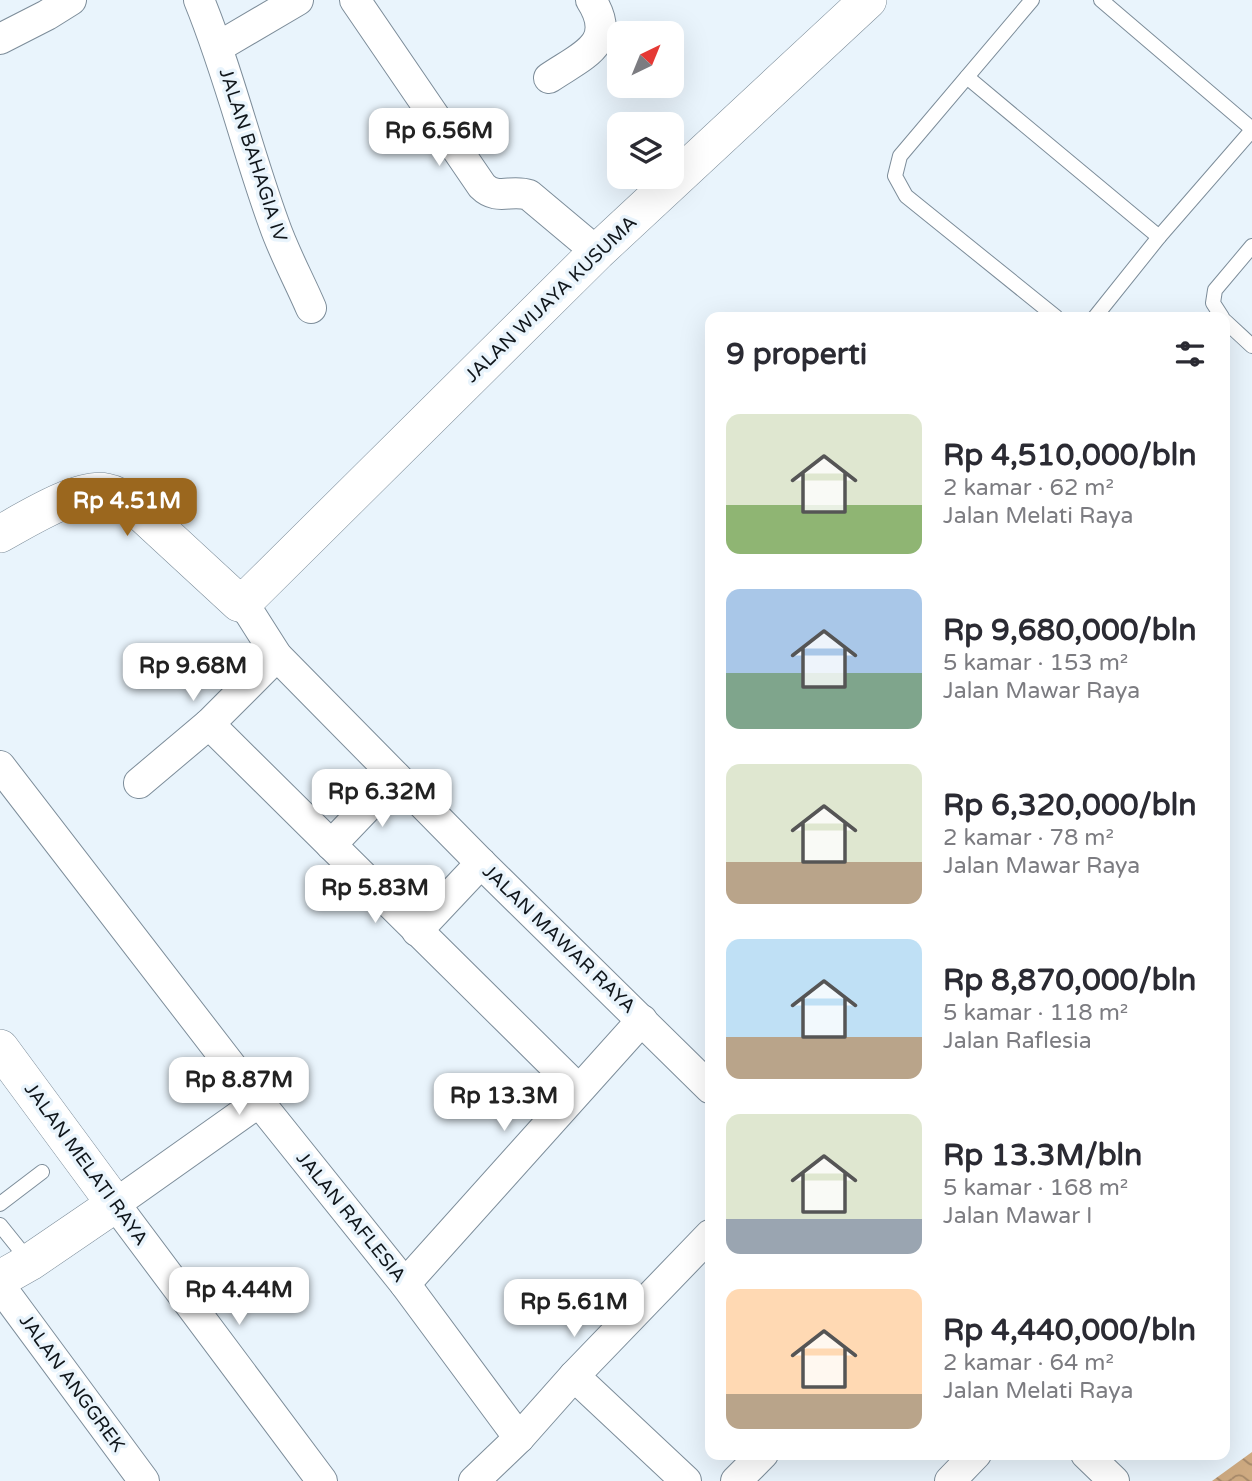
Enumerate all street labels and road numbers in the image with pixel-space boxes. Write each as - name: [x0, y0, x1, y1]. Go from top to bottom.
- street label: JALAN BAHAGIA IV: [215, 65, 291, 245]
- street label: JALAN WIJAYA KUSUMA: [461, 211, 641, 387]
- street label: JALAN MAWAR RAYA: [478, 860, 640, 1018]
- street label: JALAN MELATI RAYA: [20, 1078, 152, 1250]
- street label: JALAN RAFLESIA: [292, 1147, 410, 1287]
- street label: JALAN ANGGREK: [15, 1310, 129, 1456]

